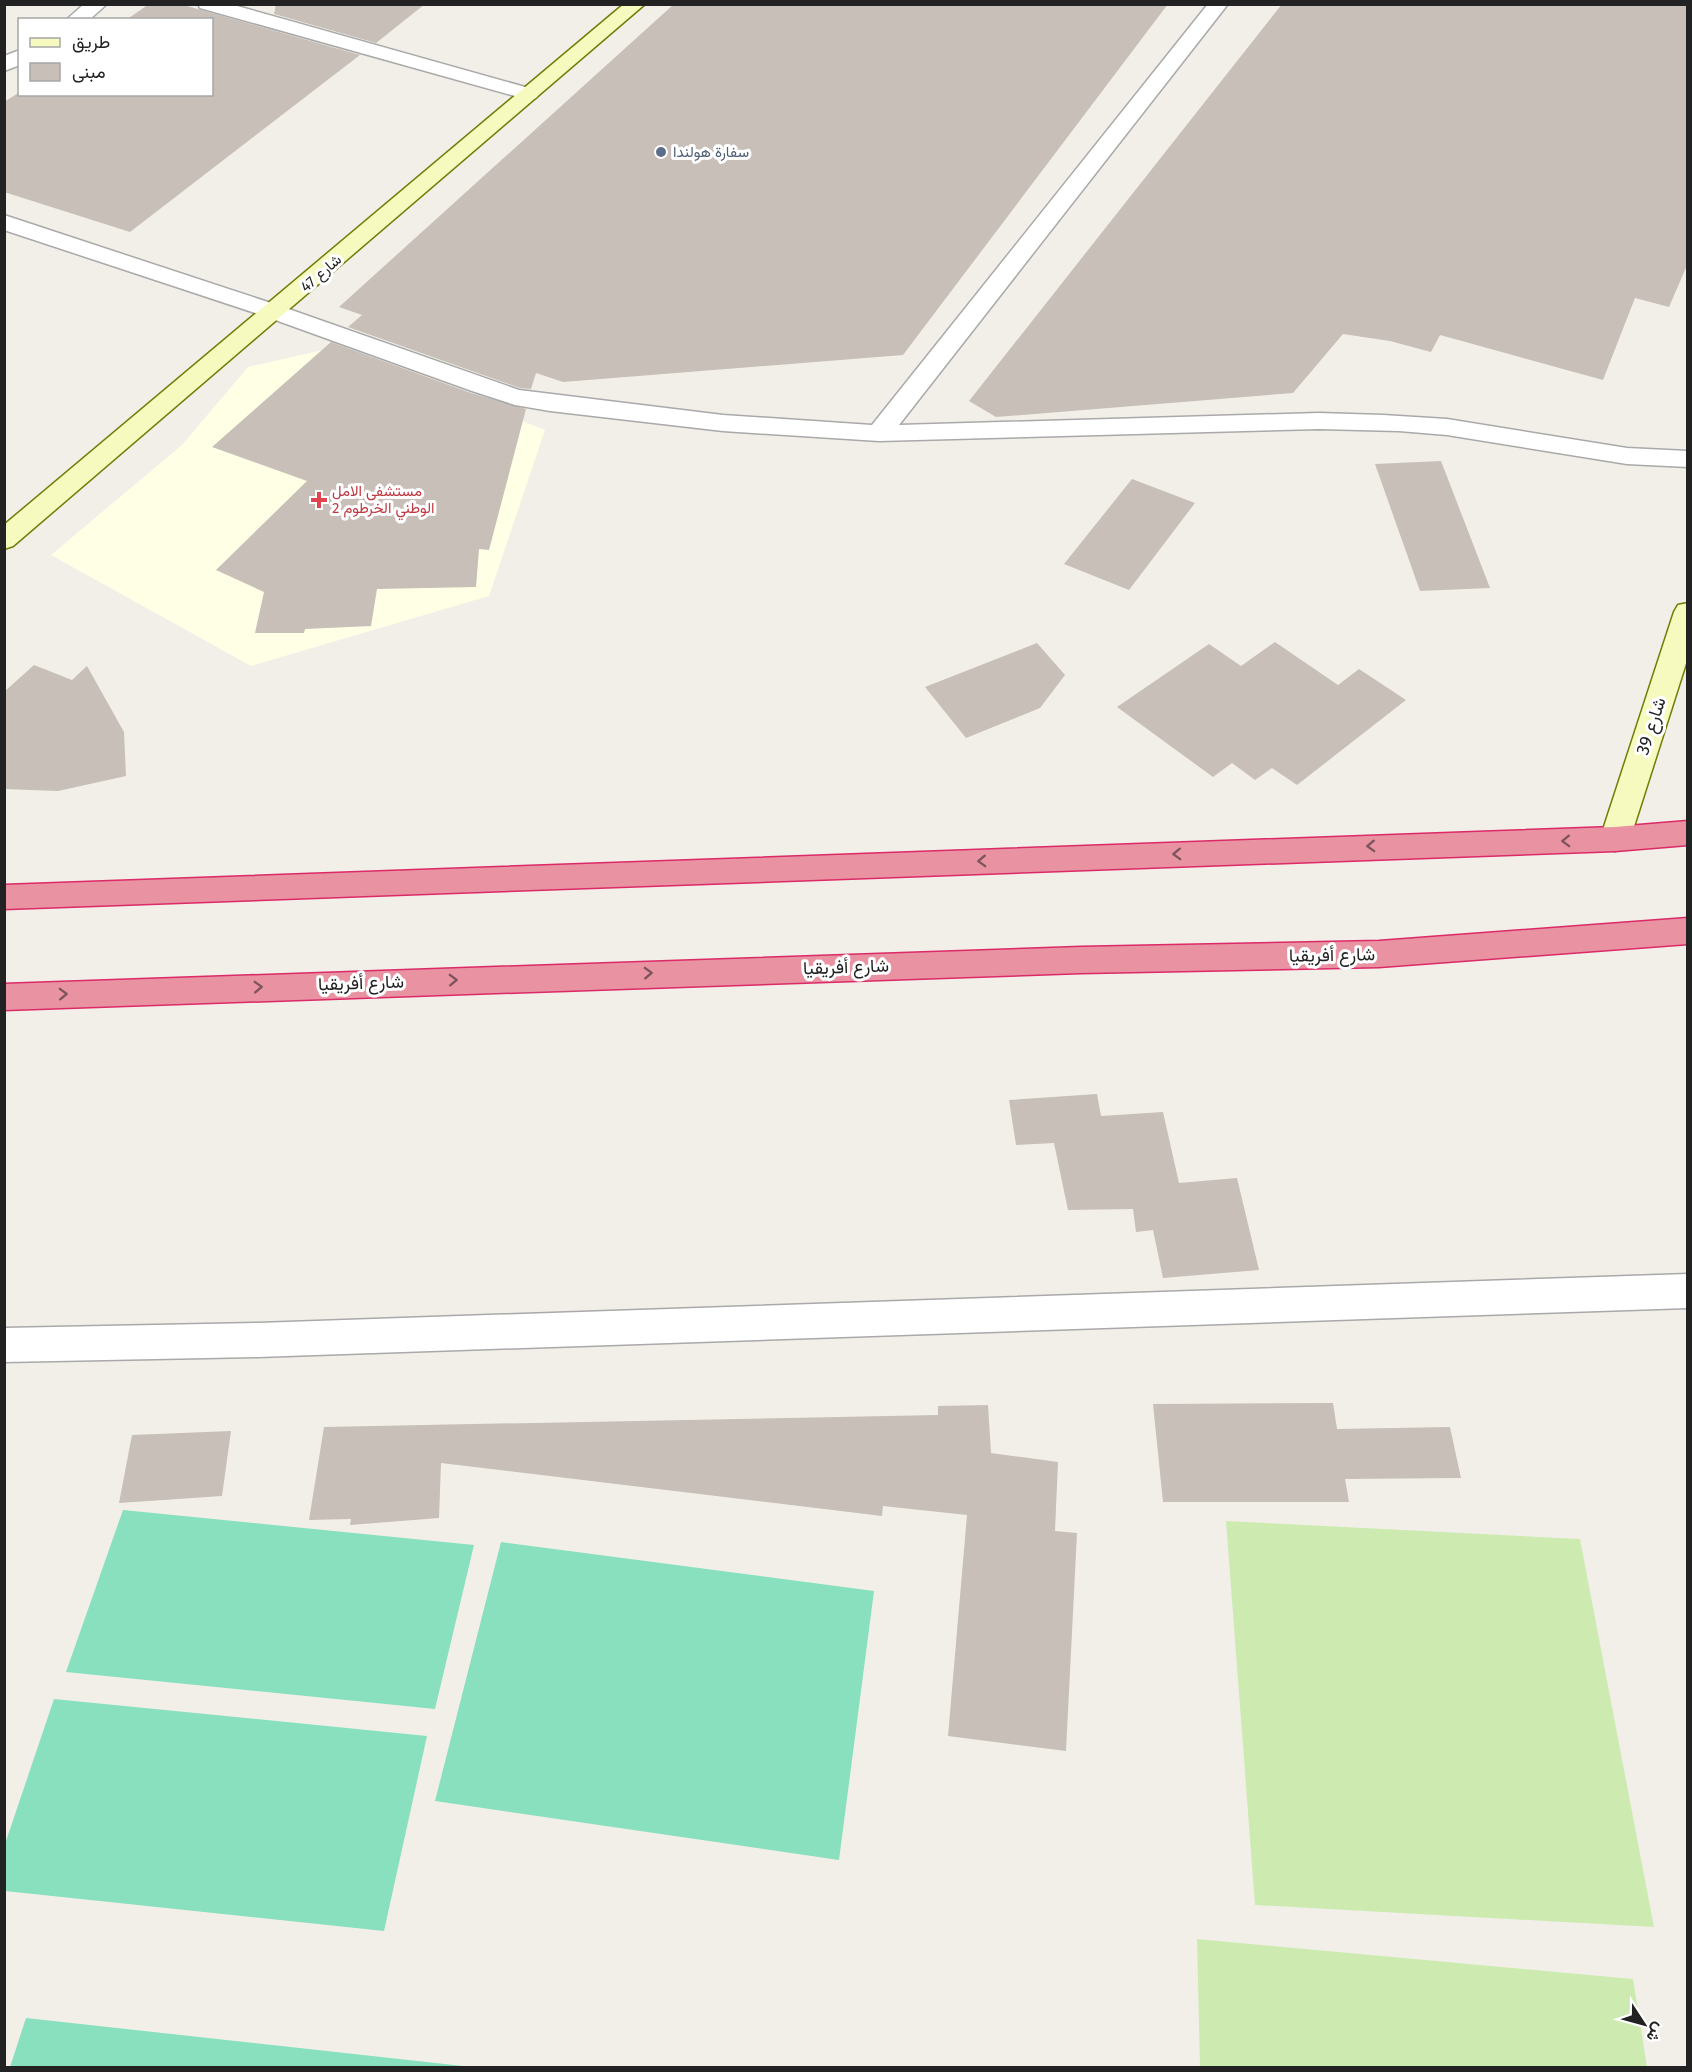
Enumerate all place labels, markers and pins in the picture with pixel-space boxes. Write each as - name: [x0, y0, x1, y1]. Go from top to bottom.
- place label: سفارة هولندا: [673, 143, 749, 161]
- marker: سفارة هولندا: [654, 145, 668, 159]
- place label: مستشفى الامل الوطني الخرطوم 2: [332, 482, 434, 521]
- marker: مستشفى الامل الوطني الخرطوم 2: [310, 491, 328, 509]

